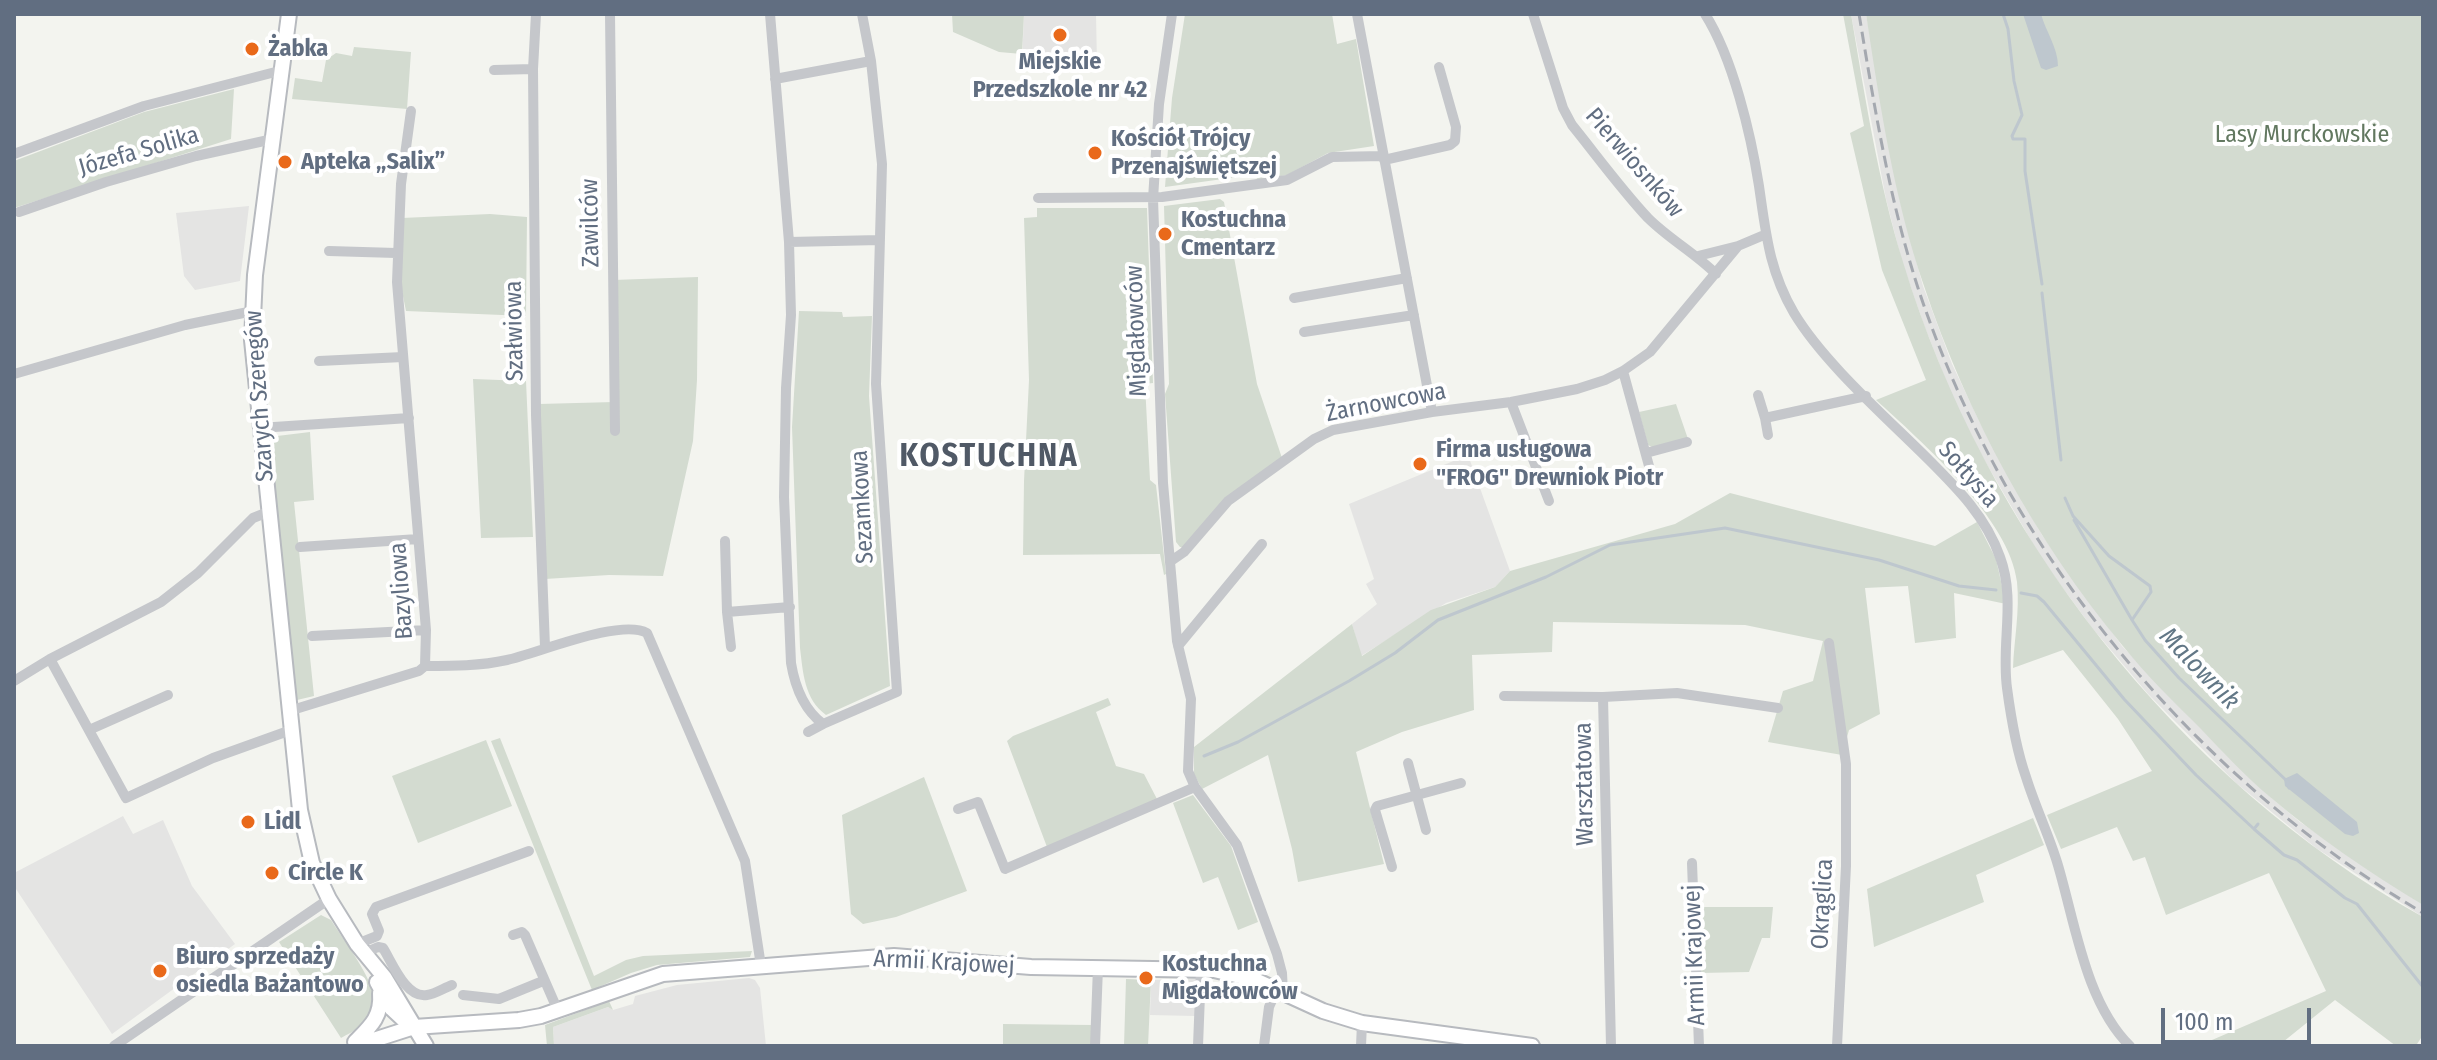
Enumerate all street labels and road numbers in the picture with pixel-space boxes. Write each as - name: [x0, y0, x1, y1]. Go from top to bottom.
- street label: Pierwiosnków: [1579, 102, 1689, 224]
- street label: Józefa Solika: [75, 121, 203, 183]
- street label: Zawilców: [576, 178, 606, 268]
- street label: Migdałowców: [1120, 265, 1154, 397]
- street label: Szałwiowa: [500, 280, 530, 382]
- street label: Szarych Szeregów: [240, 309, 280, 483]
- street label: Żarnowcowa: [1324, 377, 1448, 429]
- street label: Sołtysia: [1932, 436, 2004, 514]
- street label: Sezamkowa: [846, 449, 880, 565]
- street label: Bazyliowa: [384, 541, 420, 641]
- street label: Warsztatowa: [1570, 722, 1600, 846]
- street label: Okrąglica: [1806, 858, 1840, 950]
- street label: Armii Krajowej: [1678, 884, 1712, 1026]
- street label: Armii Krajowej: [873, 945, 1015, 981]

